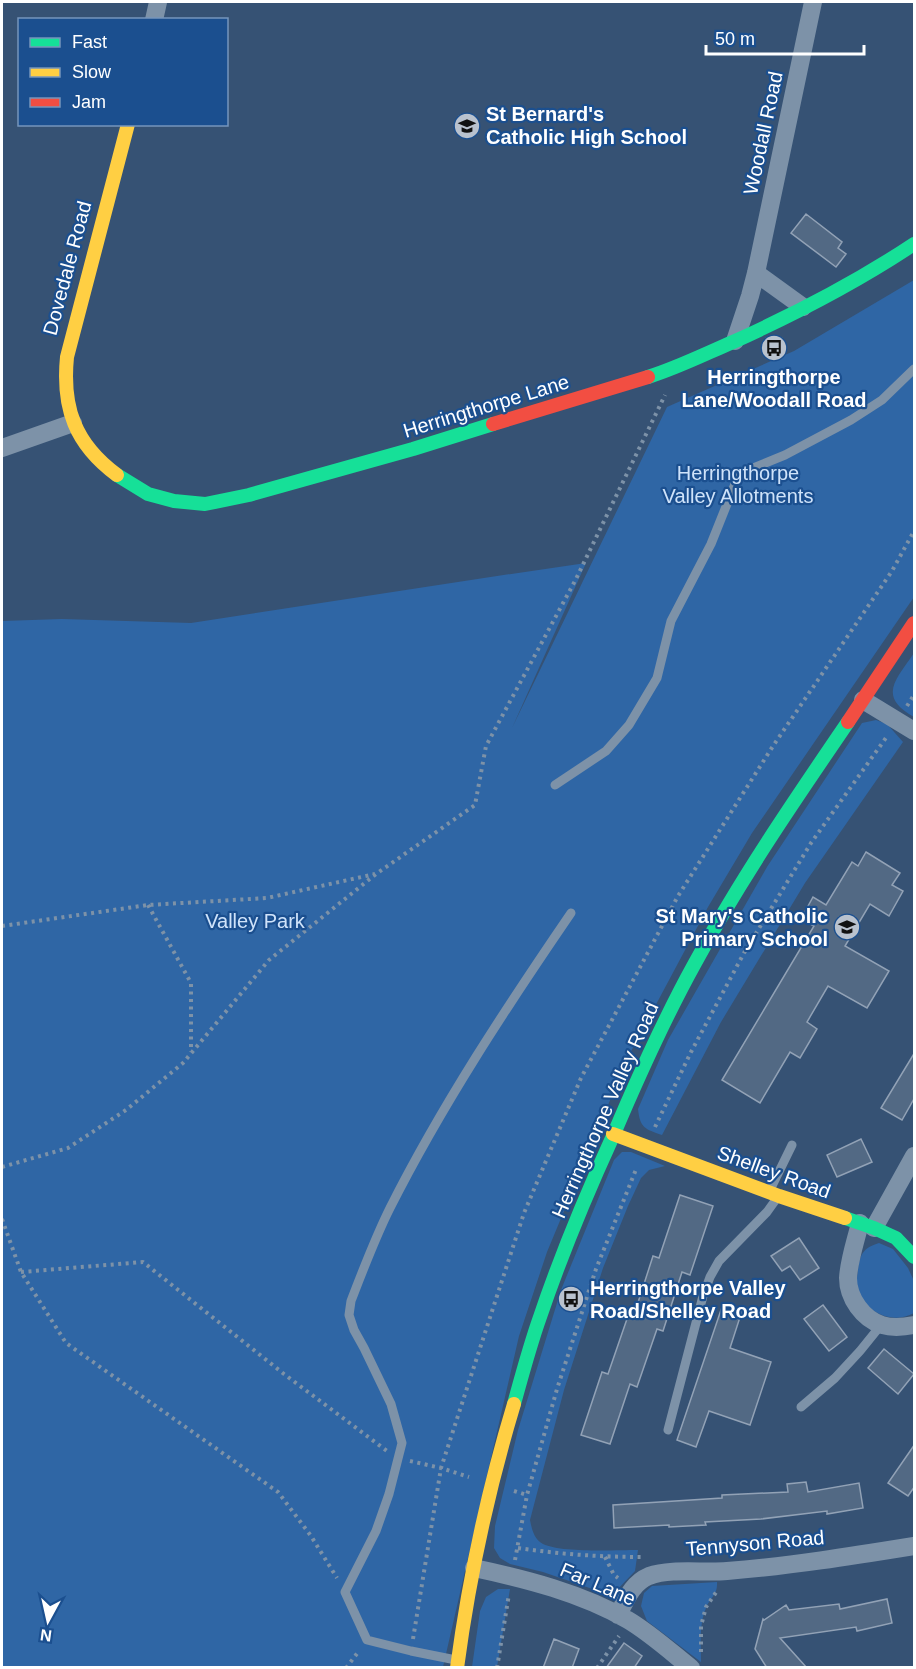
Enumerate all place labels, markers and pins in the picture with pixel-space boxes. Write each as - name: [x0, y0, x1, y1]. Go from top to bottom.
- place label: St Bernard's Catholic High School: [486, 103, 687, 148]
- school or university icon: St Bernard's Catholic High School: [452, 111, 482, 141]
- bus stop icon: Herringthorpe Lane/Woodall Road: [759, 333, 789, 363]
- place label: Herringthorpe Lane/Woodall Road: [681, 366, 867, 411]
- place label: St Mary's Catholic Primary School: [655, 905, 828, 950]
- school or university icon: St Mary's Catholic Primary School: [832, 912, 862, 942]
- place label: Herringthorpe Valley Road/Shelley Road: [590, 1277, 786, 1322]
- bus stop icon: Herringthorpe Valley Road/Shelley Road: [556, 1284, 586, 1314]

